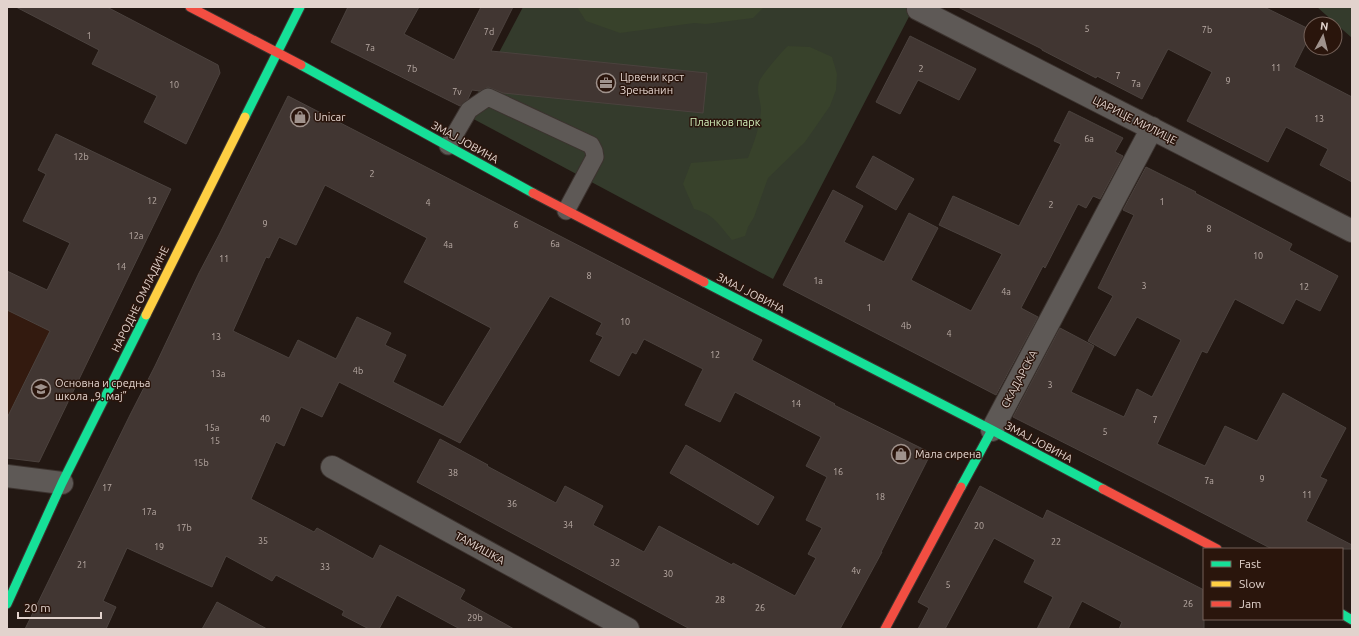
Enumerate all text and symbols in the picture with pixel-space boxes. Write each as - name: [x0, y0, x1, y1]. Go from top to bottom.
- north arrow: [1303, 16, 1343, 56]
- text: N: [1319, 20, 1329, 33]
- house number: 5: [1084, 24, 1090, 34]
- house number: 7b: [1202, 25, 1212, 35]
- house number: 7d: [484, 27, 494, 37]
- house number: 1: [86, 31, 92, 41]
- house number: 7a: [365, 43, 375, 53]
- house number: 11: [1271, 63, 1281, 73]
- house number: 7b: [407, 64, 417, 74]
- house number: 2: [918, 64, 924, 74]
- place label: Црвени крст Зрењанин: [620, 71, 684, 96]
- house number: 7: [1115, 71, 1121, 81]
- office icon: Црвени крст Зрењанин: [595, 72, 617, 94]
- house number: 9: [1225, 76, 1231, 86]
- house number: 7a: [1131, 79, 1141, 89]
- house number: 10: [169, 80, 179, 90]
- house number: 7v: [452, 87, 462, 97]
- street label: ЦАРИЦЕ МИЛИЦЕ: [1091, 94, 1179, 146]
- shop icon: Unicar: [289, 106, 311, 128]
- place label: Unicar: [314, 111, 346, 123]
- house number: 13: [1314, 114, 1324, 124]
- park label: Планков парк: [690, 116, 761, 128]
- street label: ЗМАЈ ЈОВИНА: [429, 119, 501, 166]
- house number: 6a: [1084, 134, 1094, 144]
- house number: 12b: [73, 152, 89, 162]
- house number: 2: [369, 169, 375, 179]
- house number: 12: [147, 196, 157, 206]
- house number: 1: [1159, 197, 1165, 207]
- house number: 4: [425, 198, 431, 208]
- house number: 2: [1048, 200, 1054, 210]
- house number: 9: [262, 219, 268, 229]
- house number: 6: [513, 220, 519, 230]
- house number: 8: [1206, 224, 1212, 234]
- house number: 12a: [129, 231, 143, 241]
- house number: 6a: [550, 239, 560, 249]
- house number: 4a: [443, 240, 453, 250]
- street label: НАРОДНЕ ОМЛАДИНЕ: [109, 244, 171, 354]
- house number: 10: [1253, 251, 1263, 261]
- house number: 11: [219, 254, 229, 264]
- house number: 14: [116, 262, 126, 272]
- house number: 8: [586, 271, 592, 281]
- street label: ЗМАЈ ЈОВИНА: [715, 271, 788, 316]
- house number: 1a: [813, 276, 823, 286]
- house number: 3: [1141, 281, 1147, 291]
- house number: 12: [1299, 282, 1309, 292]
- house number: 4a: [1001, 287, 1011, 297]
- house number: 1: [866, 303, 872, 313]
- house number: 10: [620, 317, 630, 327]
- house number: 4b: [901, 321, 911, 331]
- house number: 4: [946, 329, 952, 339]
- house number: 13: [211, 332, 221, 342]
- street label: СКАДАРСКА: [999, 347, 1040, 410]
- house number: 12: [710, 350, 720, 360]
- house number: 4b: [353, 366, 363, 376]
- house number: 13a: [211, 369, 225, 379]
- place label: Основна и средња школа „9. мај”: [55, 377, 150, 402]
- school or university icon: Основна и средња школа „9. мај”: [30, 378, 52, 400]
- house number: 3: [1047, 380, 1053, 390]
- house number: 14: [791, 399, 801, 409]
- house number: 40: [260, 414, 270, 424]
- house number: 7: [1152, 415, 1158, 425]
- street label: ЗМАЈ ЈОВИНА: [1003, 419, 1076, 465]
- house number: 15a: [205, 423, 219, 433]
- house number: 5: [1102, 427, 1108, 437]
- house number: 15: [210, 436, 220, 446]
- shop icon: Мала сирена: [890, 443, 912, 465]
- place label: Мала сирена: [915, 448, 981, 460]
- house number: 15b: [193, 458, 209, 468]
- house number: 16: [833, 467, 843, 477]
- house number: 38: [448, 468, 458, 478]
- house number: 9: [1259, 474, 1265, 484]
- house number: 7a: [1204, 476, 1214, 486]
- house number: 17: [102, 483, 112, 493]
- house number: 11: [1302, 490, 1312, 500]
- house number: 18: [875, 492, 885, 502]
- house number: 36: [507, 499, 517, 509]
- house number: 17a: [142, 507, 156, 517]
- house number: 34: [563, 520, 573, 530]
- house number: 20: [974, 521, 984, 531]
- house number: 17b: [176, 523, 192, 533]
- street label: ТАМИШКА: [453, 529, 508, 567]
- house number: 35: [258, 536, 268, 546]
- house number: 22: [1051, 537, 1061, 547]
- house number: 19: [154, 542, 164, 552]
- legend: [1203, 548, 1343, 620]
- text: Fast: [1239, 557, 1261, 570]
- house number: 32: [610, 558, 620, 568]
- house number: 21: [77, 560, 87, 570]
- house number: 33: [320, 562, 330, 572]
- house number: 4v: [851, 566, 861, 576]
- house number: 30: [663, 569, 673, 579]
- text: Slow: [1239, 577, 1265, 590]
- house number: 5: [945, 580, 951, 590]
- scale bar: [18, 594, 101, 620]
- house number: 28: [715, 595, 725, 605]
- text: Jam: [1239, 597, 1261, 610]
- house number: 26: [1183, 599, 1193, 609]
- text: 20 m: [24, 601, 51, 614]
- house number: 26: [755, 603, 765, 613]
- house number: 29b: [467, 613, 483, 623]

